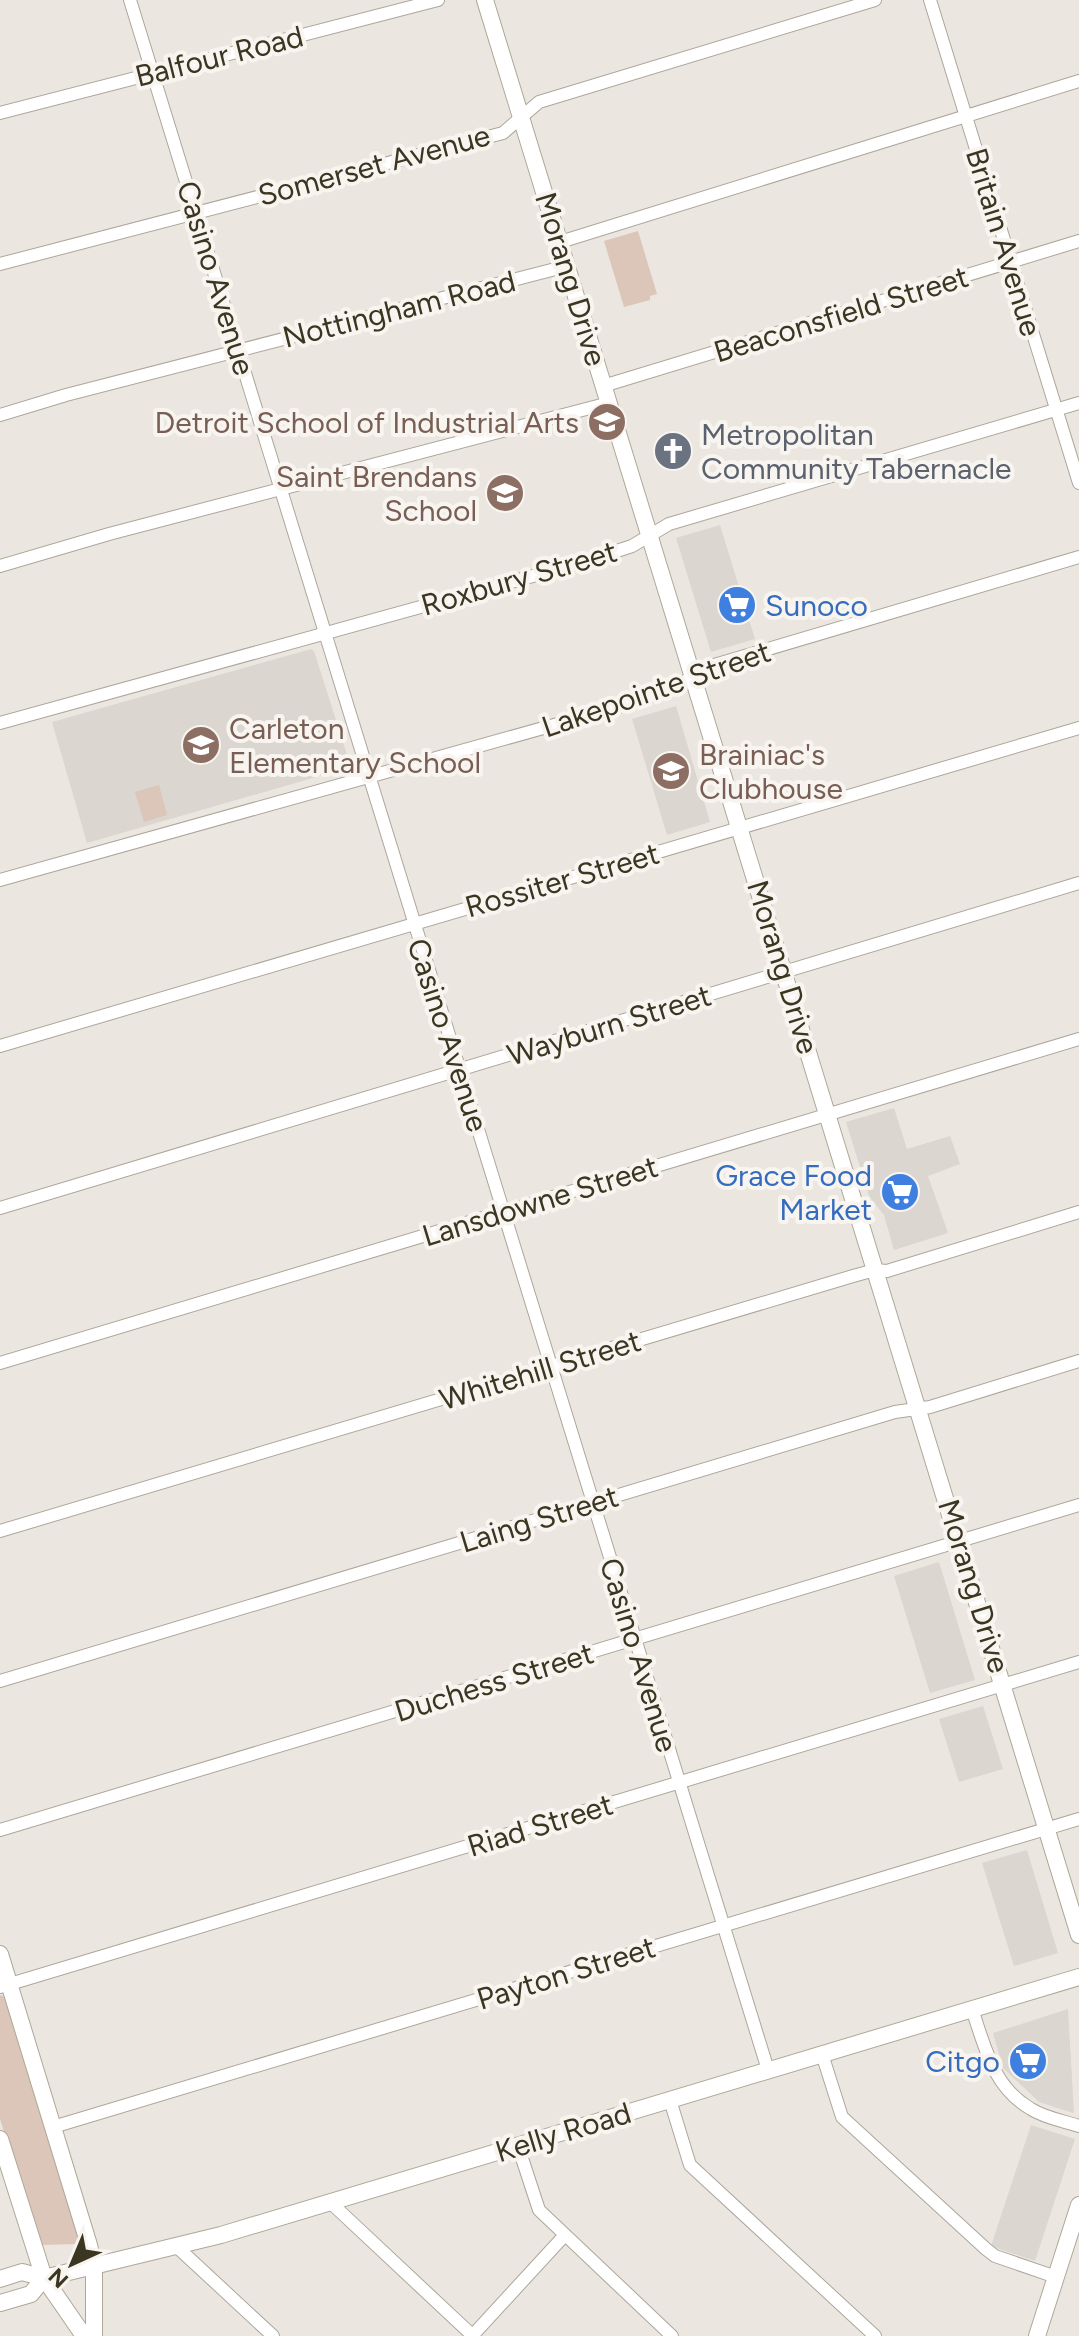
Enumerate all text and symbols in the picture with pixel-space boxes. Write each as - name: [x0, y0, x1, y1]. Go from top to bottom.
- street label: Balfour Road: [131, 17, 307, 95]
- street label: Somerset Avenue: [254, 116, 494, 214]
- street label: Britain Avenue: [958, 144, 1050, 340]
- street label: Casino Avenue: [169, 177, 263, 379]
- street label: Morang Drive: [527, 188, 615, 370]
- street label: Beaconsfield Street: [709, 258, 973, 370]
- street label: Nottingham Road: [279, 262, 519, 356]
- school or university icon: Detroit School of Industrial Arts: [586, 401, 628, 443]
- place label: Detroit School of Industrial Arts: [155, 404, 579, 441]
- place label: Metropolitan Community Tabernacle: [701, 416, 1011, 487]
- church icon: Metropolitan Community Tabernacle: [652, 430, 694, 472]
- place label: Saint Brendans School: [276, 458, 477, 529]
- school or university icon: Saint Brendans School: [484, 472, 526, 514]
- street label: Roxbury Street: [417, 532, 621, 624]
- supermarket icon: Sunoco: [716, 584, 758, 626]
- place label: Sunoco: [765, 587, 868, 624]
- street label: Lakepointe Street: [537, 633, 775, 745]
- place label: Carleton Elementary School: [229, 710, 481, 781]
- school or university icon: Carleton Elementary School: [180, 724, 222, 766]
- place label: Brainiac's Clubhouse: [699, 736, 843, 807]
- school or university icon: Brainiac's Clubhouse: [650, 750, 692, 792]
- street label: Rossiter Street: [461, 835, 663, 925]
- street label: Morang Drive: [739, 876, 827, 1058]
- street label: Casino Avenue: [399, 934, 497, 1136]
- street label: Wayburn Street: [503, 976, 715, 1074]
- street label: Lansdowne Street: [418, 1148, 662, 1254]
- place label: Grace Food Market: [715, 1157, 872, 1228]
- supermarket icon: Grace Food Market: [879, 1171, 921, 1213]
- street label: Whitehill Street: [435, 1322, 645, 1418]
- street label: Laing Street: [455, 1477, 623, 1561]
- street label: Morang Drive: [930, 1495, 1018, 1677]
- street label: Casino Avenue: [592, 1554, 686, 1756]
- street label: Duchess Street: [390, 1634, 598, 1730]
- street label: Riad Street: [463, 1785, 617, 1865]
- street label: Payton Street: [472, 1928, 660, 2018]
- supermarket icon: Citgo: [1007, 2040, 1049, 2082]
- place label: Citgo: [925, 2043, 1000, 2080]
- street label: Kelly Road: [491, 2094, 635, 2170]
- north arrow: [32, 2224, 112, 2304]
- text: N: [43, 2262, 74, 2294]

